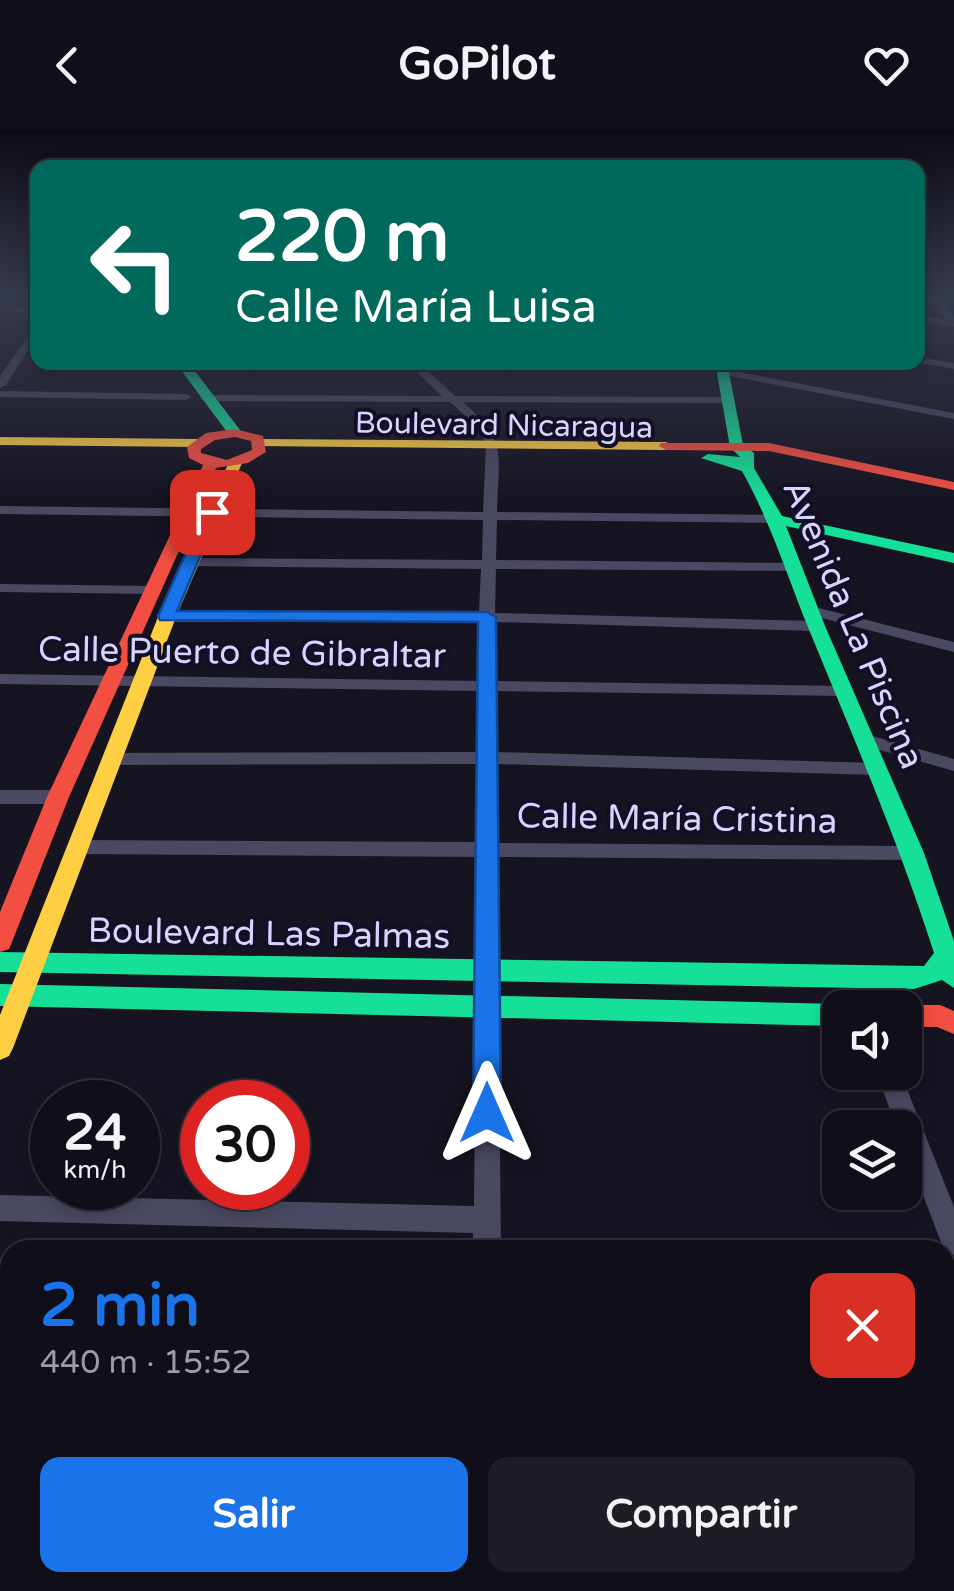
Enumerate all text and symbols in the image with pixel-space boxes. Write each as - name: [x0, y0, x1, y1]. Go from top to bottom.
- icon: back: [40, 38, 95, 93]
- text: GoPilot: [398, 38, 556, 92]
- icon: heart: [859, 38, 914, 93]
- text: 220 m: [235, 196, 449, 280]
- icon: left: [70, 200, 200, 330]
- text: Calle María Luisa: [235, 281, 597, 335]
- street label: Boulevard Nicaragua: [355, 404, 653, 447]
- pin: [170, 470, 255, 555]
- street label: Avenida La Piscina: [773, 474, 933, 775]
- icon: arrive: [185, 485, 240, 540]
- street label: Calle Puerto de Gibraltar: [38, 628, 447, 678]
- street label: Calle María Cristina: [516, 795, 838, 843]
- street label: Boulevard Las Palmas: [87, 910, 451, 958]
- map controls: [822, 990, 922, 1210]
- button: sound: [822, 990, 922, 1090]
- position arrow: [435, 1061, 539, 1165]
- speed limit sign: 30: [180, 1080, 310, 1210]
- text: 24: [64, 1103, 126, 1163]
- button: layers: [822, 1110, 922, 1210]
- text: km/h: [64, 1155, 126, 1185]
- text: 2 min: [40, 1270, 200, 1342]
- button: close: [810, 1273, 915, 1378]
- text: 440 m · 15:52: [40, 1344, 252, 1382]
- button: Salir: [40, 1457, 468, 1572]
- button: Compartir: [488, 1457, 915, 1572]

